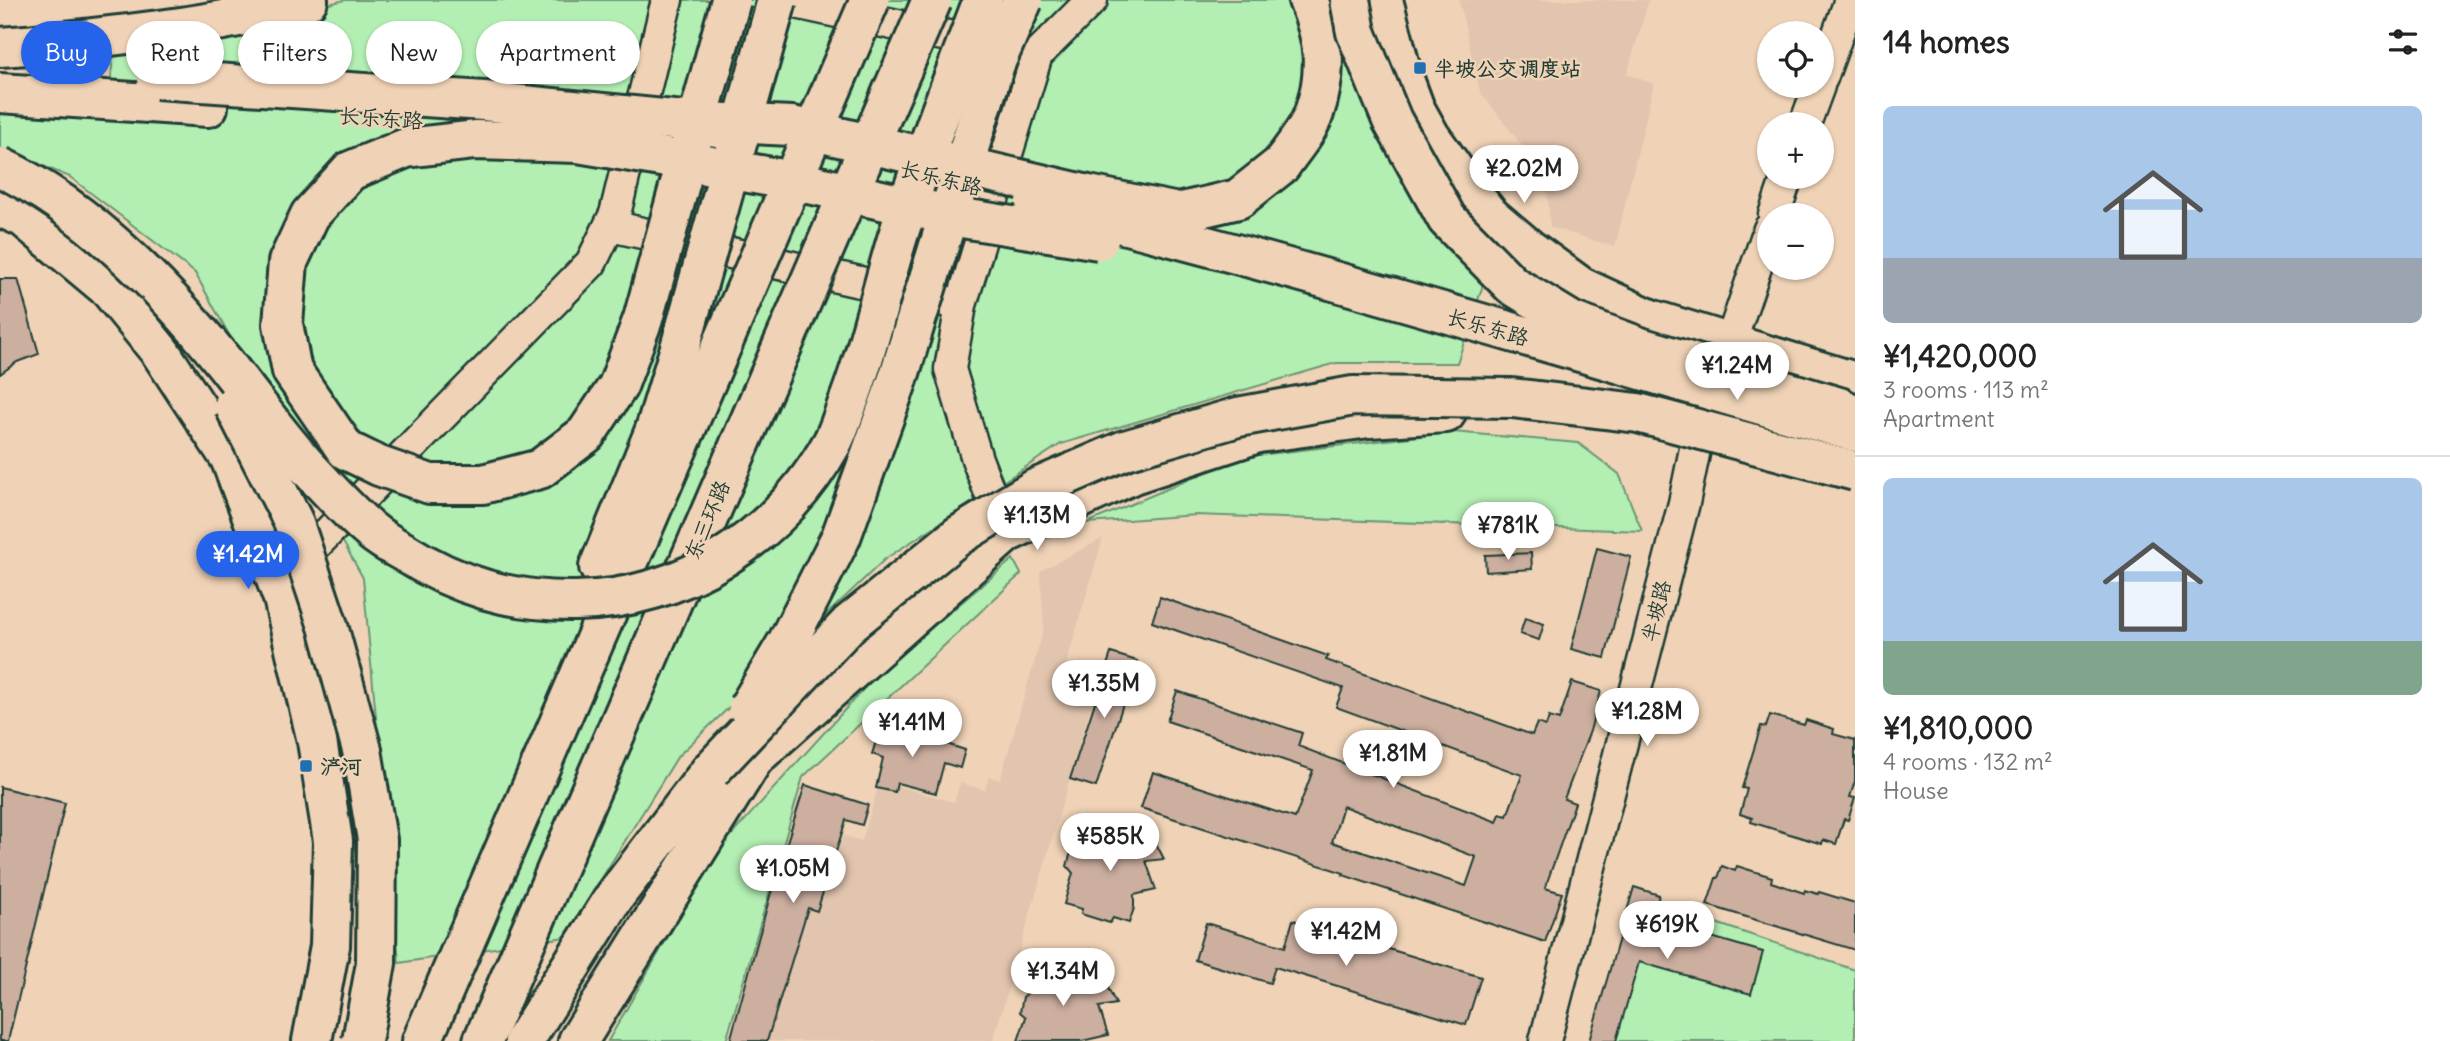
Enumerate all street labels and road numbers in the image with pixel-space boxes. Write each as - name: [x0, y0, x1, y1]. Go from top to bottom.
- street label: 长乐东路: [338, 102, 424, 134]
- street label: 长乐东路: [897, 155, 985, 201]
- street label: 长乐东路: [1444, 302, 1532, 352]
- street label: 东三环路: [678, 476, 736, 564]
- street label: 半坡路: [1635, 577, 1677, 645]

